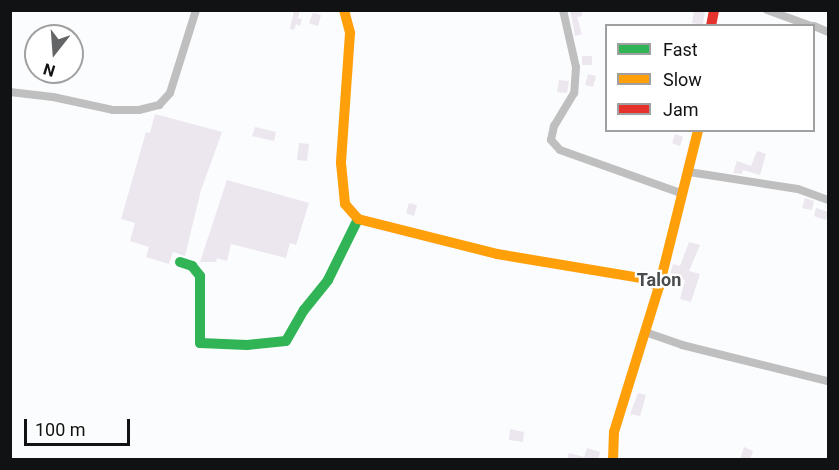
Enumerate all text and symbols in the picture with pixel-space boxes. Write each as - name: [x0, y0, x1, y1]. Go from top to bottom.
- north arrow: [24, 24, 84, 84]
- legend: [605, 24, 815, 132]
- text: Fast: [663, 39, 698, 60]
- text: N: [41, 59, 57, 81]
- text: Slow: [663, 69, 702, 90]
- text: Jam: [663, 99, 699, 120]
- district label: Talon: [637, 269, 681, 291]
- scale bar: [27, 407, 134, 445]
- text: 100 m: [35, 419, 86, 440]

